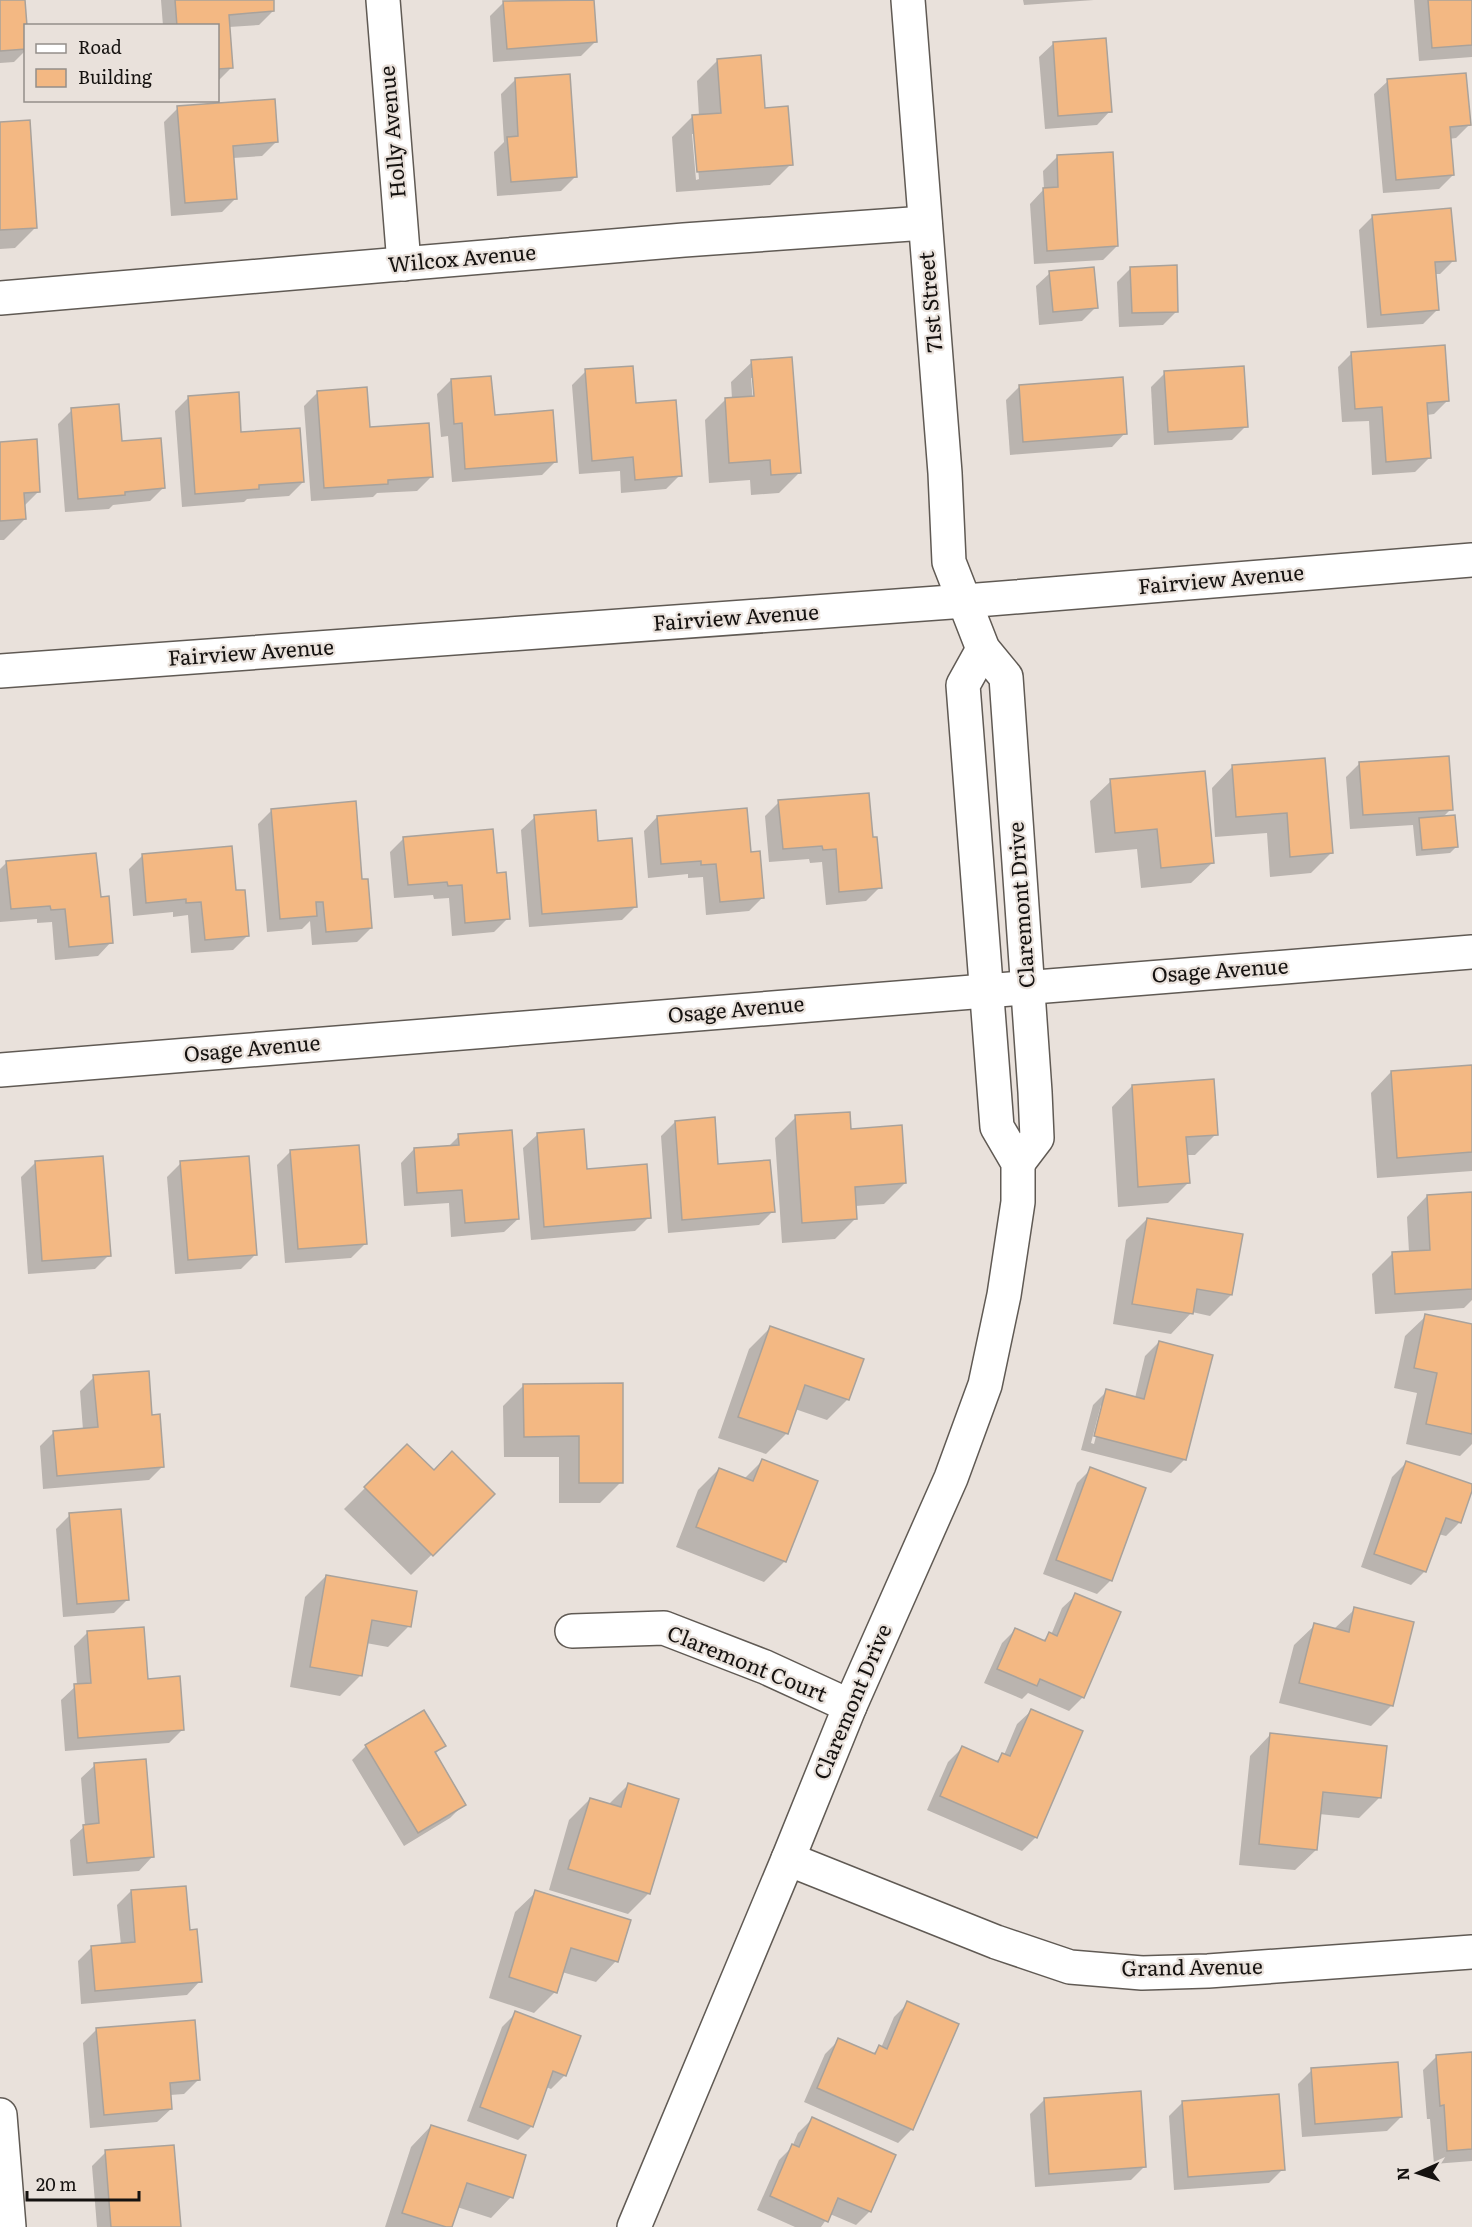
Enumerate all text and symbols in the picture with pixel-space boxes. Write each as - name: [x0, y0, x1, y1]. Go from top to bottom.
- legend: [24, 24, 219, 102]
- text: Road: [78, 33, 122, 60]
- text: Building: [78, 63, 153, 90]
- street label: Holly Avenue: [369, 65, 412, 200]
- street label: Wilcox Avenue: [386, 235, 537, 278]
- street label: 71st Street: [909, 250, 948, 354]
- street label: Fairview Avenue: [1137, 555, 1305, 600]
- street label: Fairview Avenue: [652, 594, 820, 637]
- street label: Fairview Avenue: [167, 629, 335, 672]
- street label: Claremont Drive: [998, 821, 1041, 989]
- street label: Osage Avenue: [1150, 948, 1289, 989]
- street label: Osage Avenue: [666, 986, 805, 1029]
- street label: Osage Avenue: [182, 1025, 321, 1068]
- street label: Claremont Court: [663, 1615, 833, 1708]
- street label: Claremont Drive: [804, 1618, 898, 1784]
- street label: Grand Avenue: [1121, 1949, 1263, 1982]
- north arrow: [1388, 2143, 1448, 2203]
- scale bar: [27, 2164, 140, 2202]
- text: N: [1390, 2166, 1414, 2181]
- text: 20 m: [36, 2170, 77, 2197]

